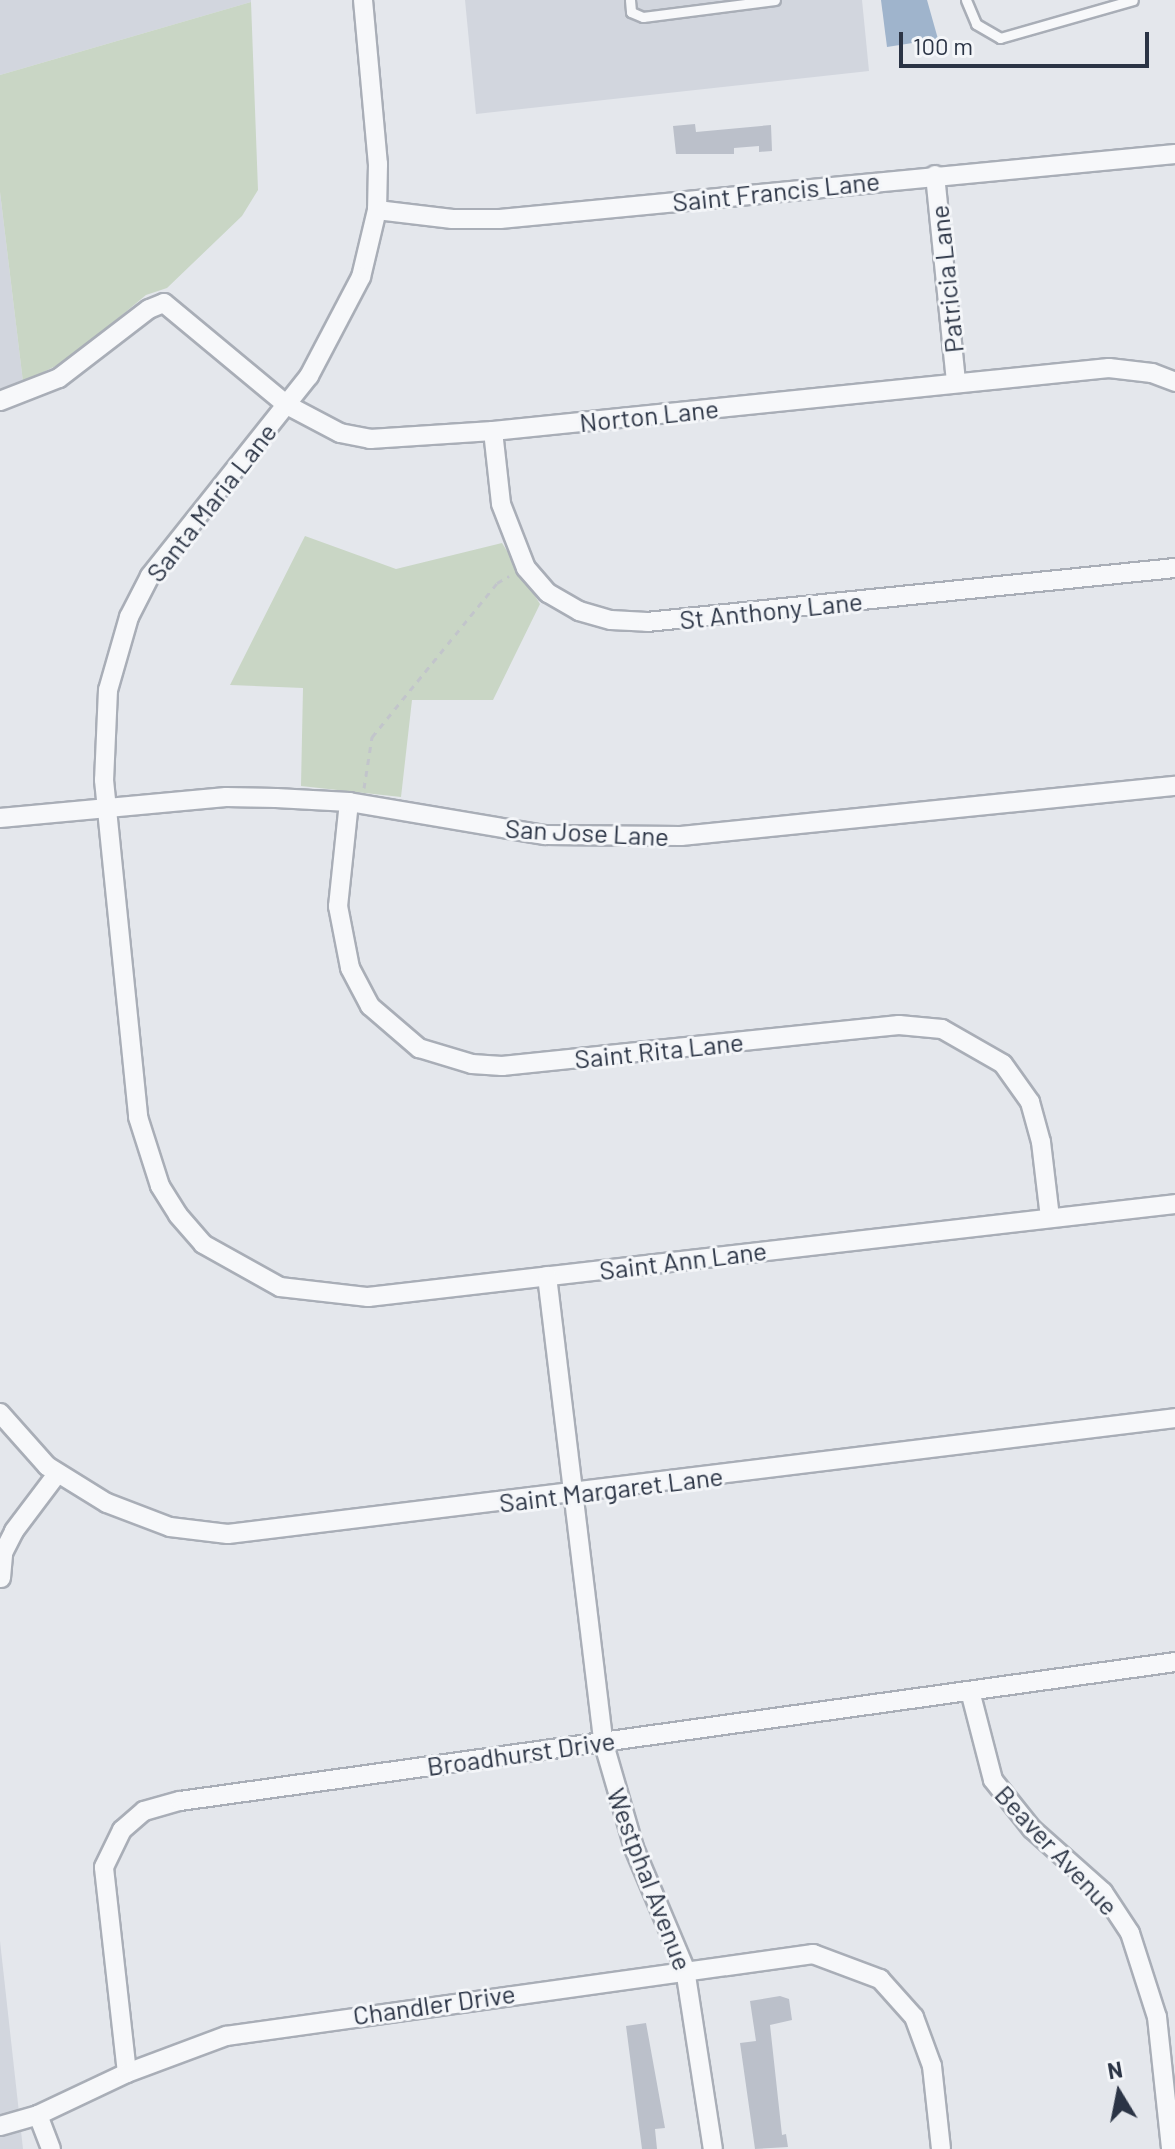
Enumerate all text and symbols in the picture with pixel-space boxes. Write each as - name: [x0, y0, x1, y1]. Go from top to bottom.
- scale bar: [903, 16, 1153, 66]
- text: 100 m: [913, 31, 973, 60]
- street label: Saint Francis Lane: [671, 165, 881, 217]
- street label: Patricia Lane: [923, 204, 969, 354]
- street label: Norton Lane: [578, 392, 720, 438]
- street label: Santa Maria Lane: [139, 417, 283, 587]
- street label: St Anthony Lane: [678, 585, 864, 635]
- street label: San Jose Lane: [504, 812, 670, 852]
- street label: Saint Rita Lane: [573, 1026, 745, 1074]
- street label: Saint Ann Lane: [597, 1234, 769, 1286]
- street label: Saint Margaret Lane: [497, 1460, 725, 1518]
- street label: Broadhurst Drive: [425, 1724, 617, 1782]
- street label: Beaver Avenue: [989, 1779, 1125, 1921]
- street label: Westphal Avenue: [601, 1784, 699, 1974]
- street label: Chandler Drive: [351, 1977, 517, 2031]
- north arrow: [1079, 2053, 1159, 2133]
- text: N: [1105, 2055, 1124, 2083]

